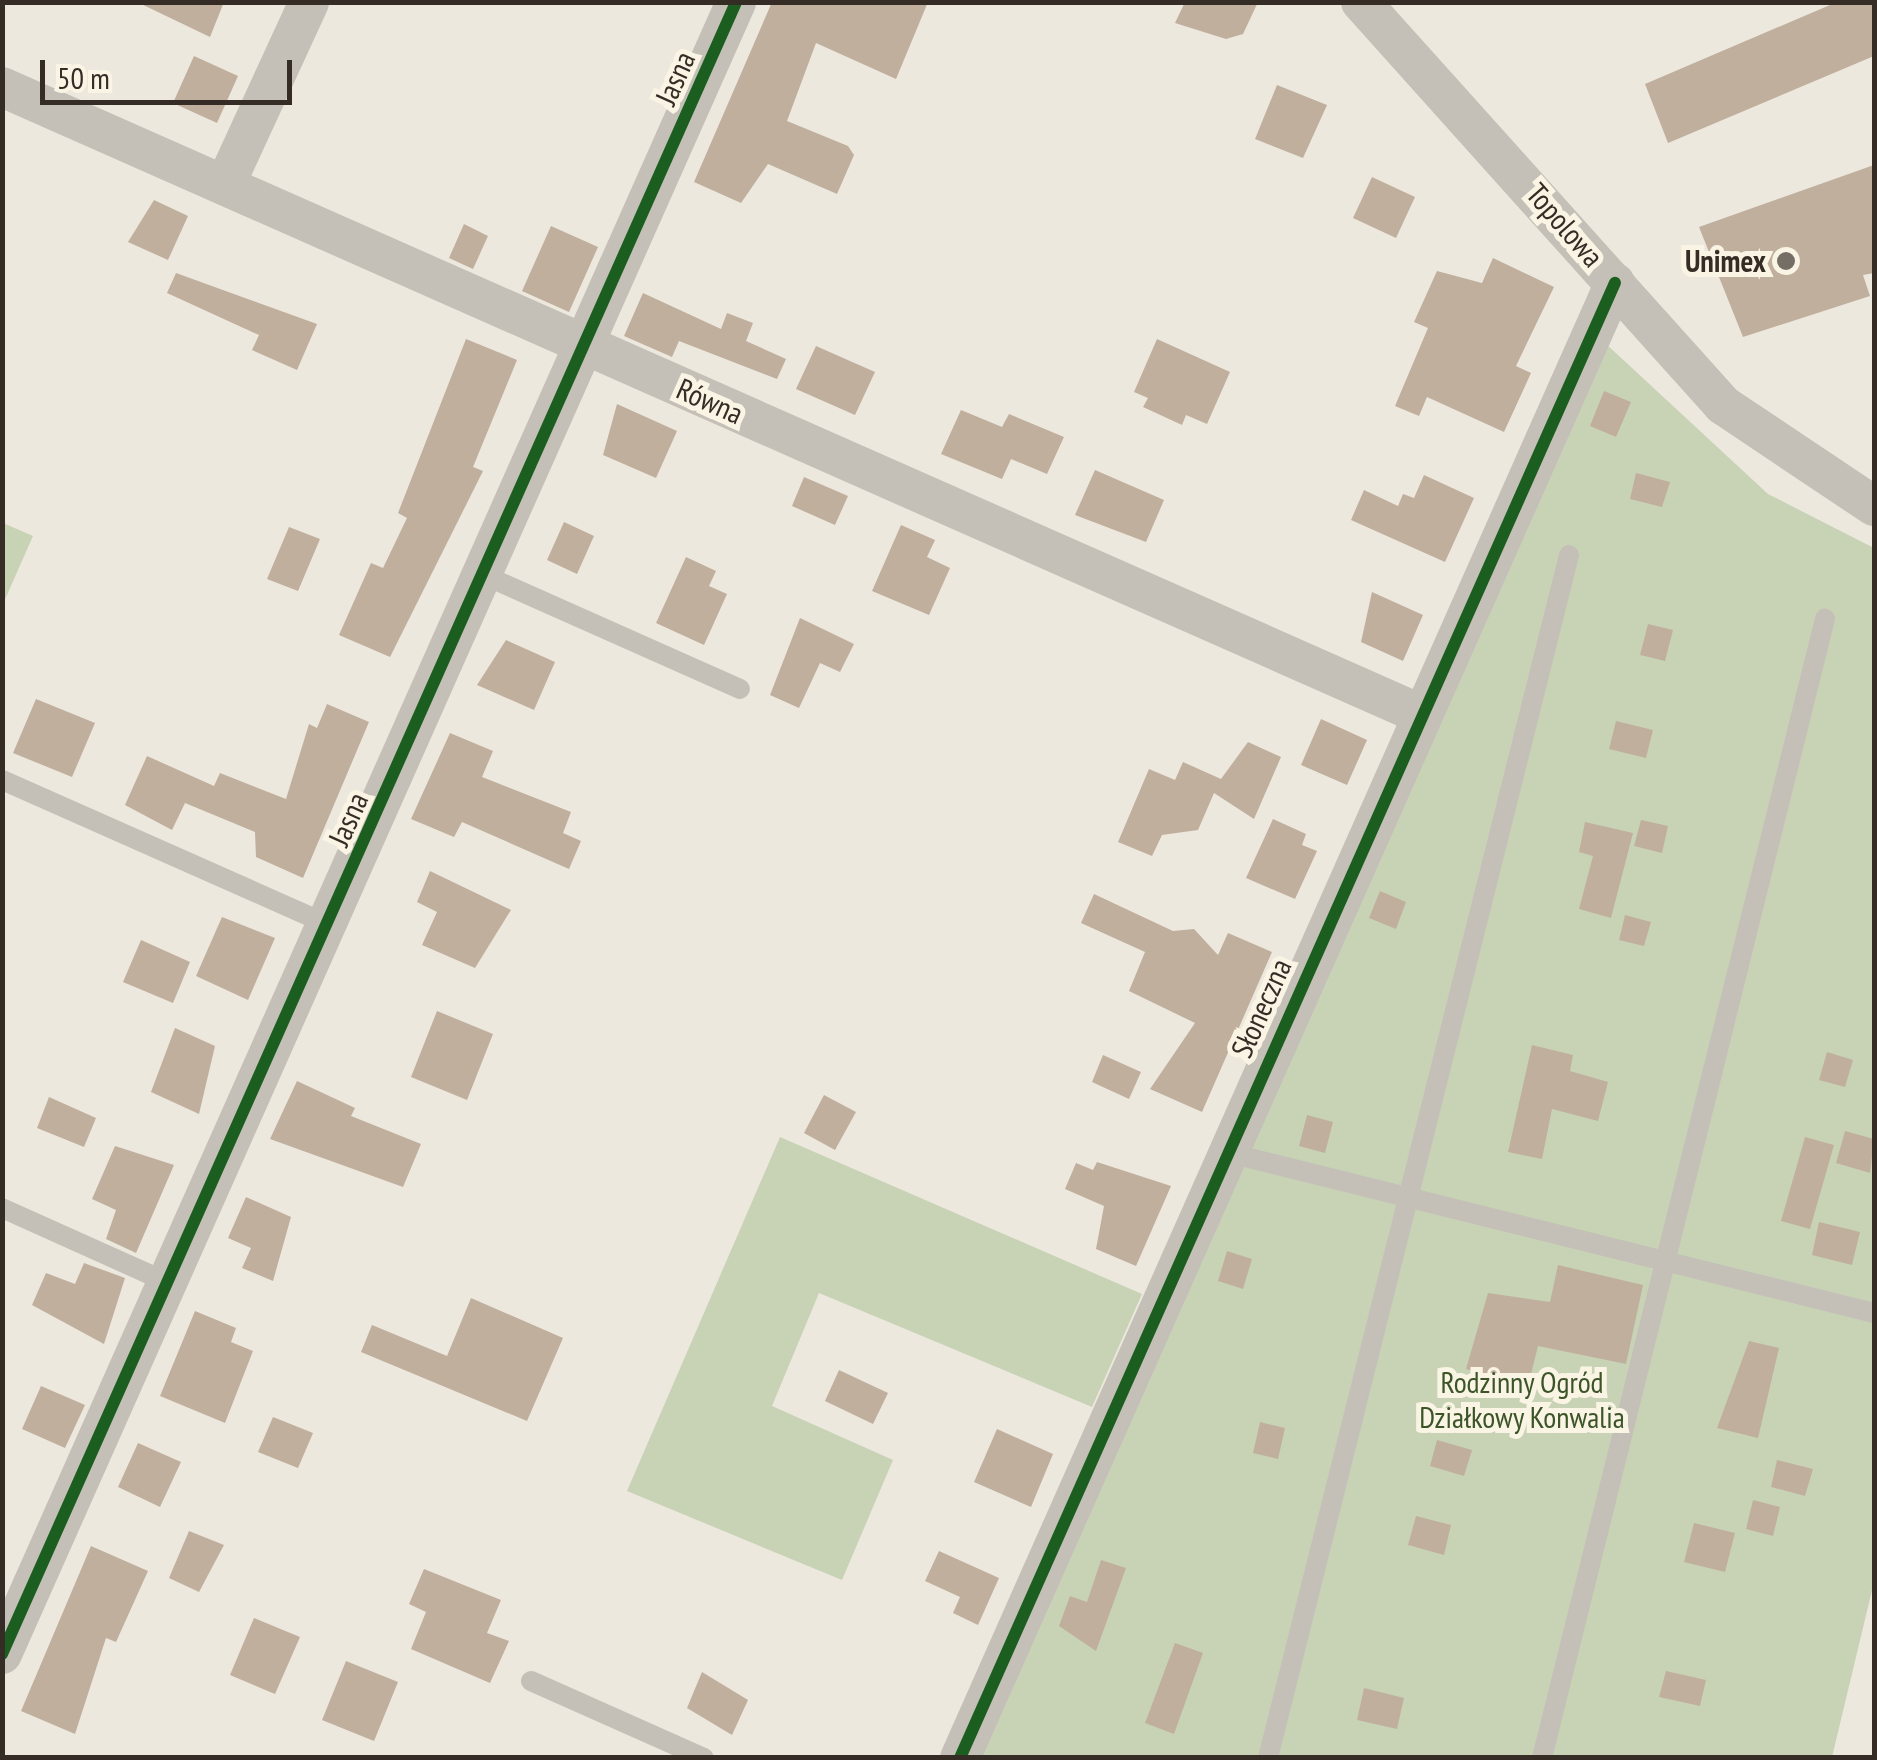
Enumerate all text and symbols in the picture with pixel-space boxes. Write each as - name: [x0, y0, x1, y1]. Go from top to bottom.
- scale bar: [45, 40, 298, 102]
- street label: Jasna: [647, 46, 703, 110]
- text: 50 m: [57, 58, 110, 97]
- street label: Topolowa: [1519, 176, 1611, 274]
- place label: Unimex: [1685, 243, 1766, 279]
- marker: Unimex: [1775, 250, 1797, 272]
- street label: Równa: [671, 371, 749, 431]
- street label: Jasna: [320, 787, 376, 851]
- street label: Słoneczna: [1223, 953, 1299, 1063]
- park label: Rodzinny Ogród Działkowy Konwalia: [1419, 1364, 1625, 1434]

